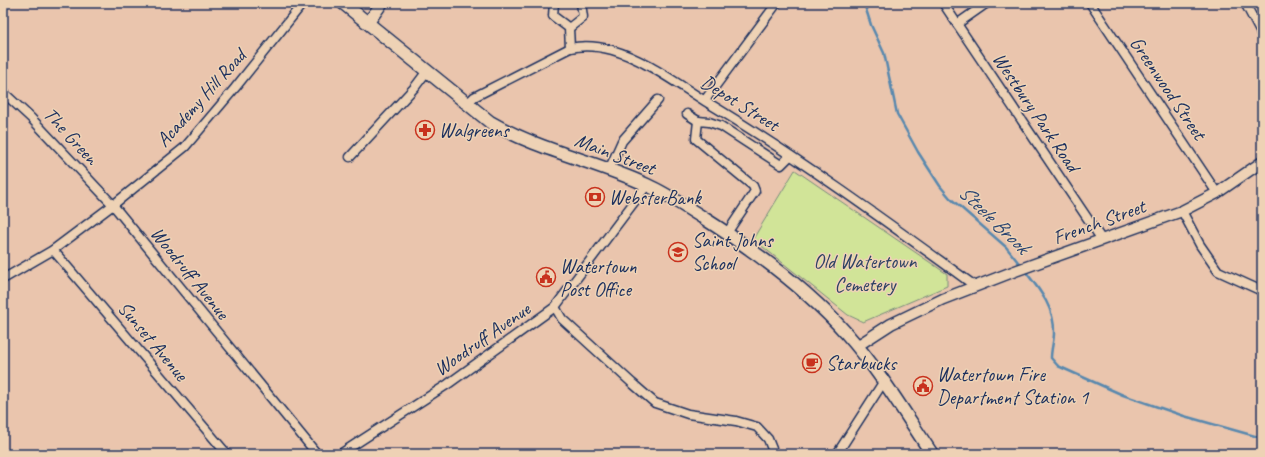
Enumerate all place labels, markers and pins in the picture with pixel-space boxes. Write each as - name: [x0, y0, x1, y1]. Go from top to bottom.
- place label: Walgreens: [439, 118, 511, 143]
- pharmacy icon: Walgreens: [414, 119, 436, 141]
- place label: WebsterBank: [609, 185, 703, 210]
- bank icon: WebsterBank: [584, 186, 606, 208]
- place label: Saint Johns School: [692, 228, 775, 276]
- school or university icon: Saint Johns School: [667, 241, 689, 263]
- place label: Watertown Post Office: [560, 254, 637, 302]
- public building icon: Watertown Post Office: [535, 266, 557, 288]
- place label: Starbucks: [826, 351, 898, 376]
- cafe icon: Starbucks: [801, 352, 823, 374]
- place label: Watertown Fire Department Station 1: [937, 362, 1090, 410]
- public building icon: Watertown Fire Department Station 1: [912, 375, 934, 397]

